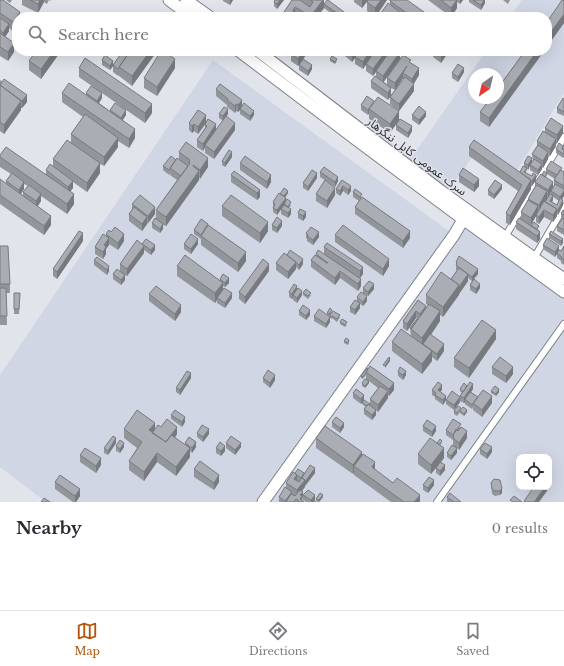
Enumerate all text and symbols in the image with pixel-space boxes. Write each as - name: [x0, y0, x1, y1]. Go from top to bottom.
- search box: [12, 12, 552, 56]
- icon: search: [26, 23, 48, 45]
- text: Search here: [58, 25, 149, 44]
- north arrow: [468, 68, 504, 104]
- street label: سرک عمومی کابل ننگرهار: [363, 113, 470, 198]
- map controls: [516, 454, 552, 490]
- button: locate: [516, 454, 552, 490]
- text: Nearby: [16, 518, 82, 539]
- text: 0 results: [492, 520, 548, 537]
- tab: Map: [74, 620, 100, 658]
- tab: Directions: [249, 620, 307, 658]
- tab: Saved: [456, 620, 490, 658]

